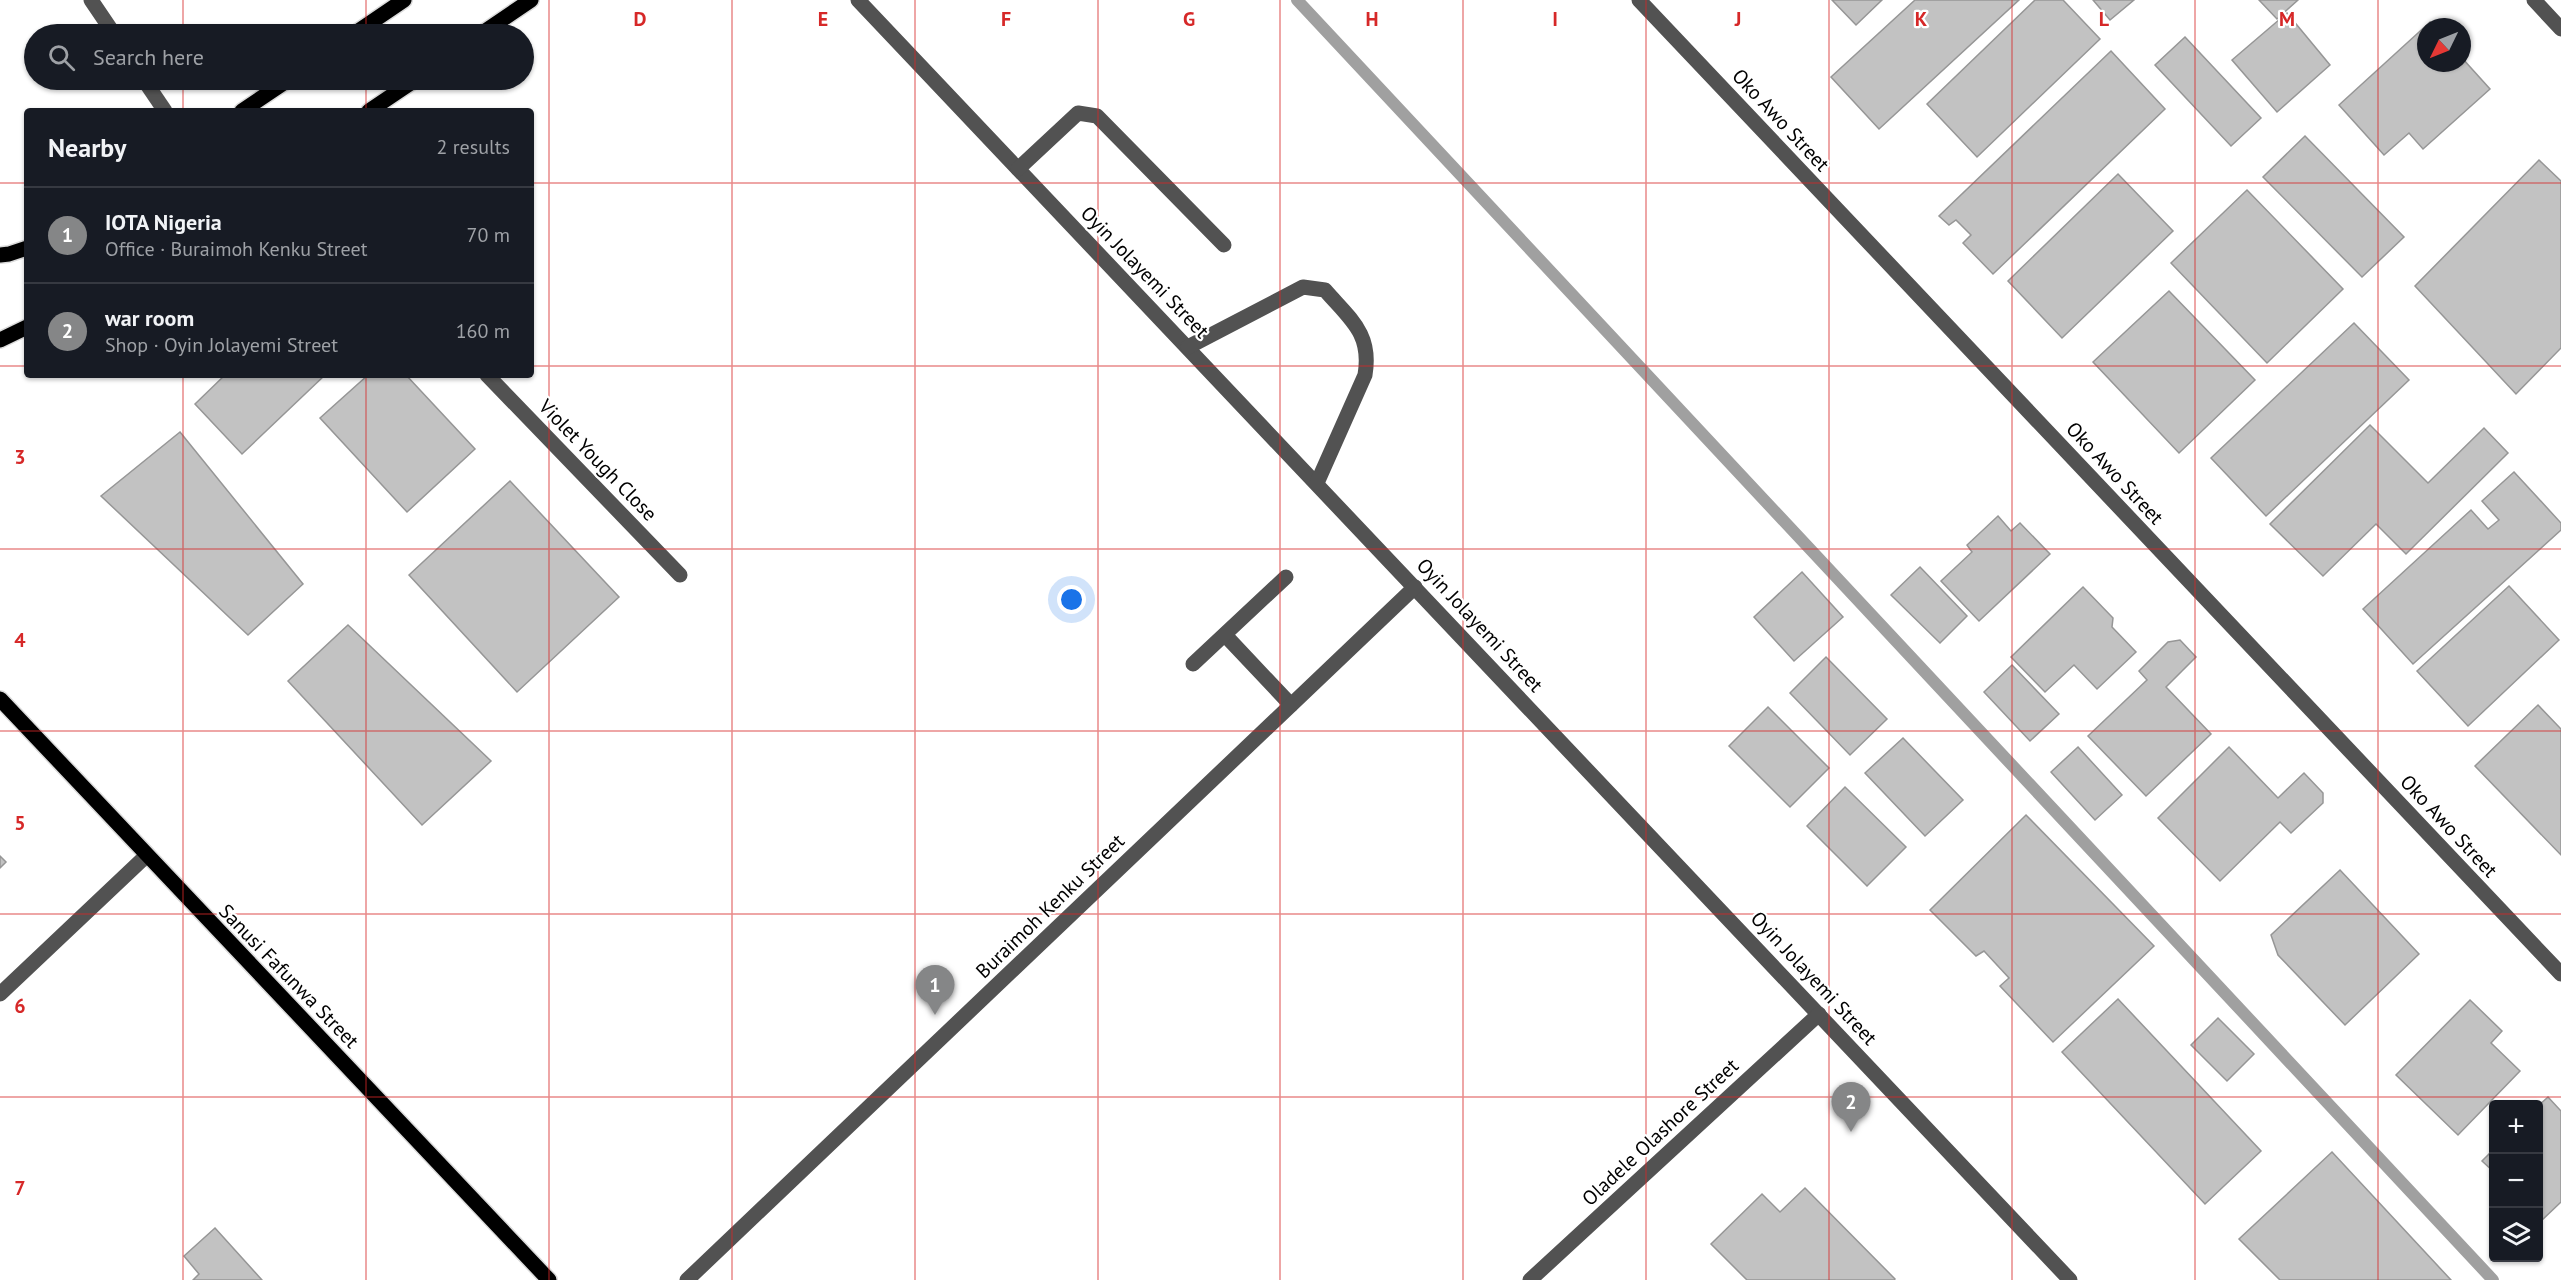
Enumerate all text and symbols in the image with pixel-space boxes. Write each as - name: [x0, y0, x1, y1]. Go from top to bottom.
- text: D: [634, 6, 647, 32]
- text: E: [818, 6, 828, 32]
- text: F: [1001, 6, 1011, 32]
- text: G: [1183, 6, 1195, 32]
- text: H: [1365, 6, 1379, 32]
- text: I: [1552, 6, 1558, 32]
- text: J: [1734, 6, 1741, 32]
- text: K: [1915, 6, 1928, 32]
- text: L: [2099, 6, 2110, 32]
- text: M: [2279, 6, 2295, 32]
- north arrow: [2417, 18, 2471, 72]
- search box: [24, 24, 534, 90]
- icon: search: [45, 41, 78, 74]
- text: Search here: [93, 43, 204, 71]
- street label: Oko Awo Street: [1727, 63, 1835, 177]
- text: Nearby: [48, 131, 126, 164]
- text: 2 results: [437, 134, 510, 160]
- street label: Oyin Jolayemi Street: [1075, 200, 1215, 344]
- text: IOTA Nigeria: [105, 208, 222, 236]
- text: 1: [62, 222, 73, 248]
- text: 70 m: [467, 222, 510, 248]
- text: Office · Buraimoh Kenku Street: [105, 236, 368, 262]
- text: war room: [105, 304, 194, 332]
- text: 2: [62, 318, 73, 344]
- text: 160 m: [456, 318, 510, 344]
- text: Shop · Oyin Jolayemi Street: [105, 332, 338, 358]
- street label: Violet Yough Close: [533, 393, 663, 526]
- street label: Oko Awo Street: [2061, 416, 2169, 530]
- text: 3: [14, 444, 26, 470]
- street label: Oyin Jolayemi Street: [1411, 553, 1549, 698]
- your location: [1057, 585, 1086, 614]
- text: 4: [14, 627, 26, 653]
- street label: Oko Awo Street: [2395, 769, 2503, 883]
- text: 5: [14, 810, 26, 836]
- street label: Buraimoh Kenku Street: [970, 828, 1130, 984]
- street label: Sanusi Fafunwa Street: [213, 898, 365, 1054]
- street label: Oyin Jolayemi Street: [1745, 906, 1883, 1051]
- pin: 1: [916, 966, 954, 1015]
- text: 6: [14, 993, 26, 1019]
- street label: Oladele Olashore Street: [1576, 1053, 1744, 1211]
- pin: 2: [1832, 1082, 1870, 1132]
- map controls: [2489, 1100, 2543, 1262]
- button: +: [2489, 1100, 2543, 1154]
- button: −: [2489, 1154, 2543, 1208]
- text: 7: [14, 1175, 26, 1201]
- button: layers: [2489, 1208, 2543, 1262]

